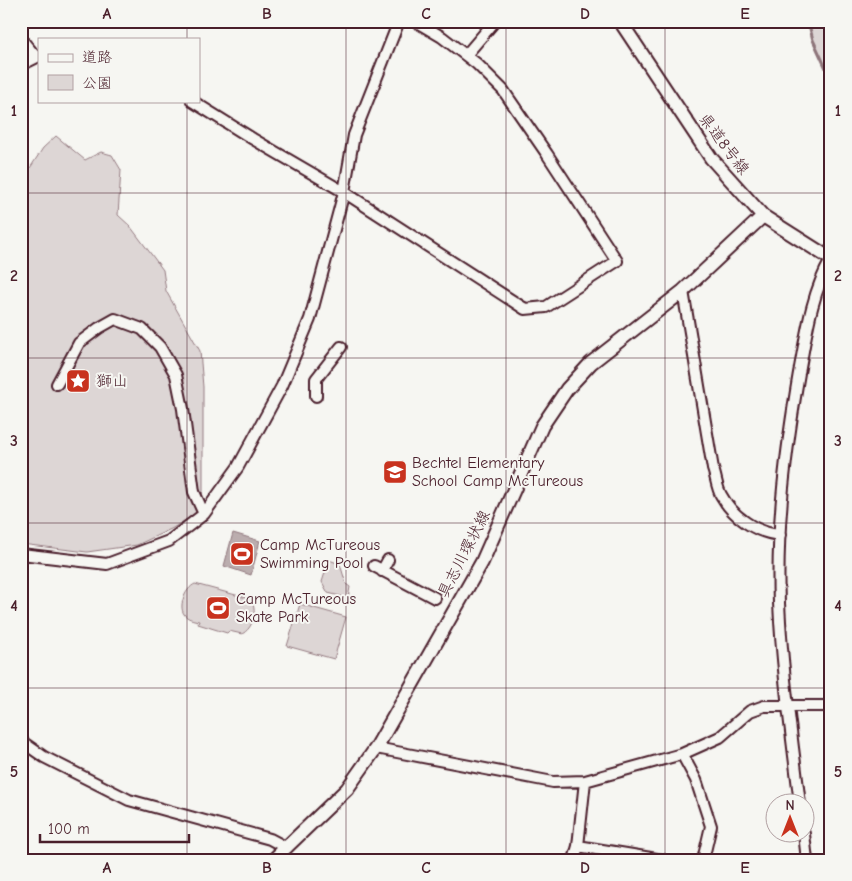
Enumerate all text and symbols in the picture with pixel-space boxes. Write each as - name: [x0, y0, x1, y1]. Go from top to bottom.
- text: A: [103, 5, 112, 23]
- text: B: [262, 5, 272, 23]
- text: C: [421, 5, 431, 23]
- text: D: [580, 5, 590, 23]
- text: E: [740, 5, 750, 23]
- legend: [38, 38, 200, 102]
- text: 道路: [82, 48, 112, 66]
- text: 公園: [82, 74, 112, 92]
- text: 1: [11, 102, 17, 120]
- text: 1: [835, 102, 841, 120]
- street label: 県道8号線: [695, 110, 753, 178]
- text: 2: [10, 267, 18, 285]
- text: 2: [834, 267, 842, 285]
- place icon: 獅山: [65, 368, 91, 394]
- place label: 獅山: [96, 372, 128, 390]
- text: 3: [10, 432, 18, 450]
- text: 3: [834, 432, 842, 450]
- place label: Bechtel Elementary School Camp McTureous: [412, 454, 583, 490]
- school or university icon: Bechtel Elementary School Camp McTureous: [382, 459, 408, 485]
- street label: 具志川環状線: [434, 507, 494, 601]
- place label: Camp McTureous Swimming Pool: [260, 536, 381, 572]
- sports icon: Camp McTureous Swimming Pool: [229, 541, 255, 567]
- place label: Camp McTureous Skate Park: [236, 590, 357, 626]
- sports icon: Camp McTureous Skate Park: [205, 595, 231, 621]
- text: 4: [10, 597, 18, 615]
- text: 4: [834, 597, 842, 615]
- text: 5: [10, 763, 18, 781]
- text: 5: [834, 763, 842, 781]
- north arrow: [764, 794, 814, 844]
- text: N: [785, 797, 795, 814]
- scale bar: [40, 811, 189, 843]
- text: 100 m: [48, 820, 90, 838]
- text: A: [103, 859, 112, 877]
- text: B: [262, 859, 272, 877]
- text: C: [421, 859, 431, 877]
- text: D: [580, 859, 590, 877]
- text: E: [740, 859, 750, 877]

